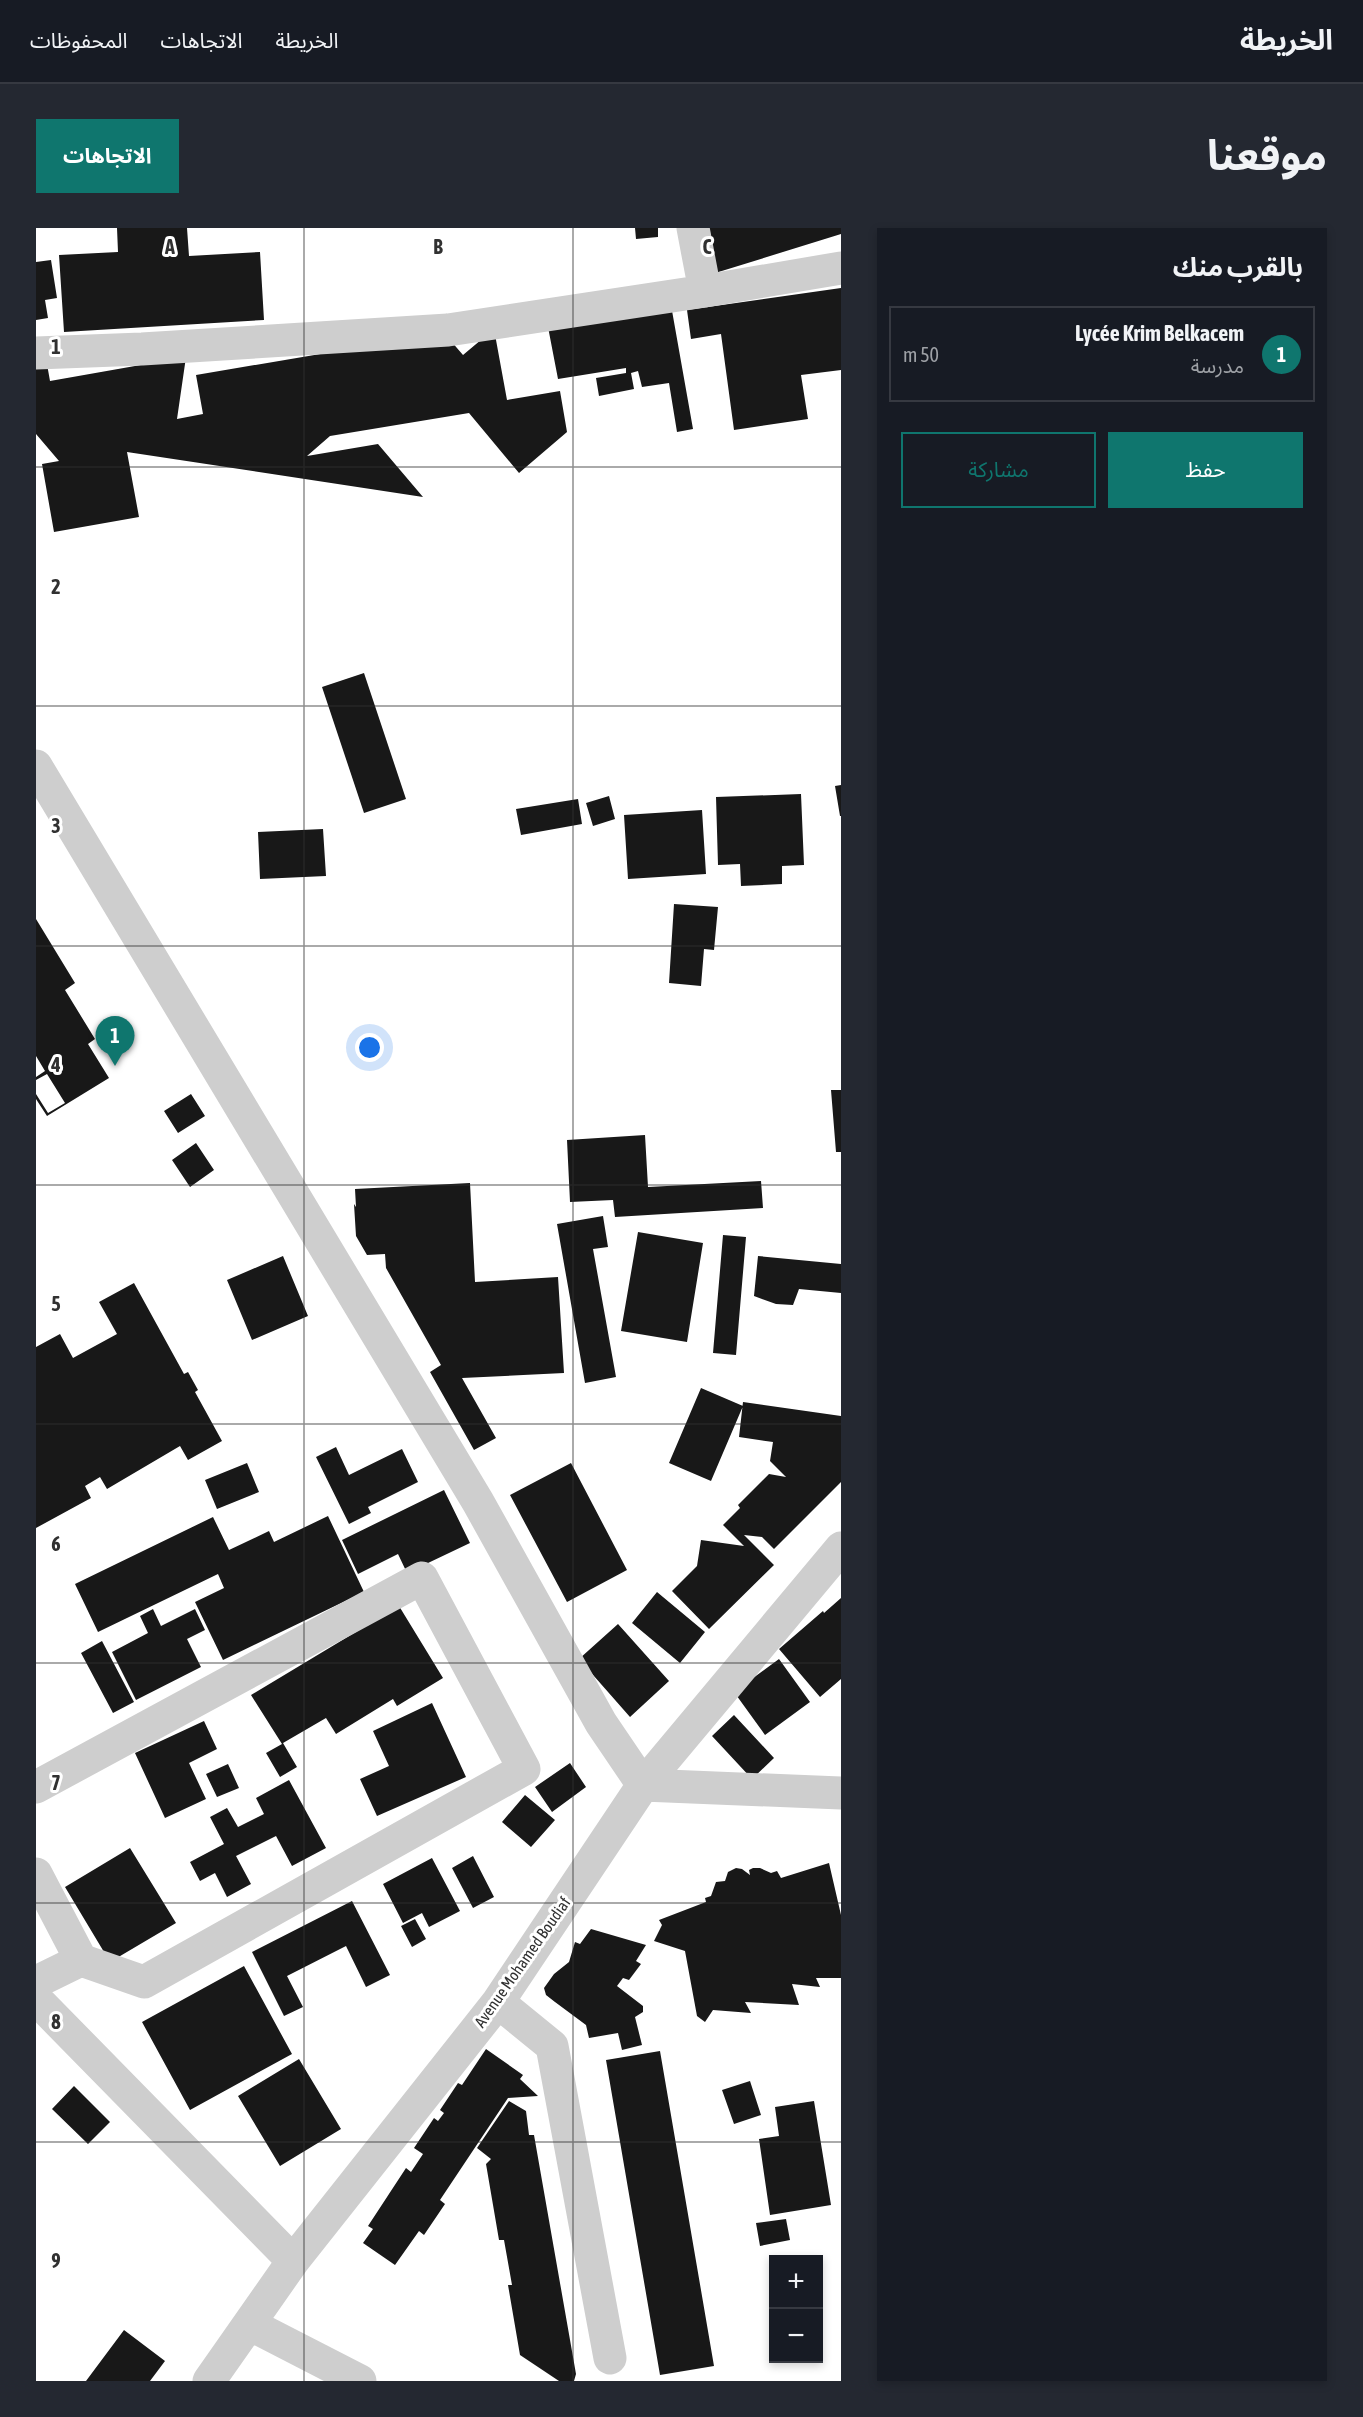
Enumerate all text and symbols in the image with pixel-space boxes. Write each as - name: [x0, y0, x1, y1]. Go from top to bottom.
- text: الخريطة: [1240, 24, 1333, 56]
- text: المحفوظات: [30, 28, 127, 52]
- text: الاتجاهات: [160, 28, 242, 52]
- text: الخريطة: [275, 28, 338, 52]
- button: الاتجاهات: [36, 119, 179, 193]
- text: موقعنا: [1207, 131, 1327, 179]
- text: A: [164, 235, 175, 258]
- text: B: [433, 235, 443, 258]
- text: C: [703, 235, 712, 258]
- text: بالقرب منك: [1173, 252, 1303, 282]
- text: Lycée Krim Belkacem: [1075, 320, 1244, 346]
- text: 1: [51, 335, 61, 358]
- text: 50 m: [903, 343, 939, 366]
- text: 1: [1277, 343, 1286, 366]
- text: مدرسة: [1191, 354, 1244, 377]
- button: مشاركة: [901, 432, 1096, 508]
- button: حفظ: [1108, 432, 1303, 508]
- text: 2: [51, 575, 61, 598]
- text: 3: [51, 814, 61, 837]
- pin: 1: [96, 1016, 134, 1066]
- your location: [355, 1033, 384, 1062]
- text: 4: [50, 1053, 61, 1076]
- text: 5: [51, 1292, 61, 1315]
- text: 6: [51, 1532, 61, 1555]
- text: 7: [51, 1771, 61, 1794]
- street label: Avenue Mohamed Boudiaf: [470, 1893, 574, 2030]
- text: 8: [51, 2010, 61, 2033]
- text: 9: [51, 2249, 61, 2272]
- map controls: [769, 2255, 823, 2363]
- button: +: [769, 2255, 823, 2309]
- button: −: [769, 2309, 823, 2363]

